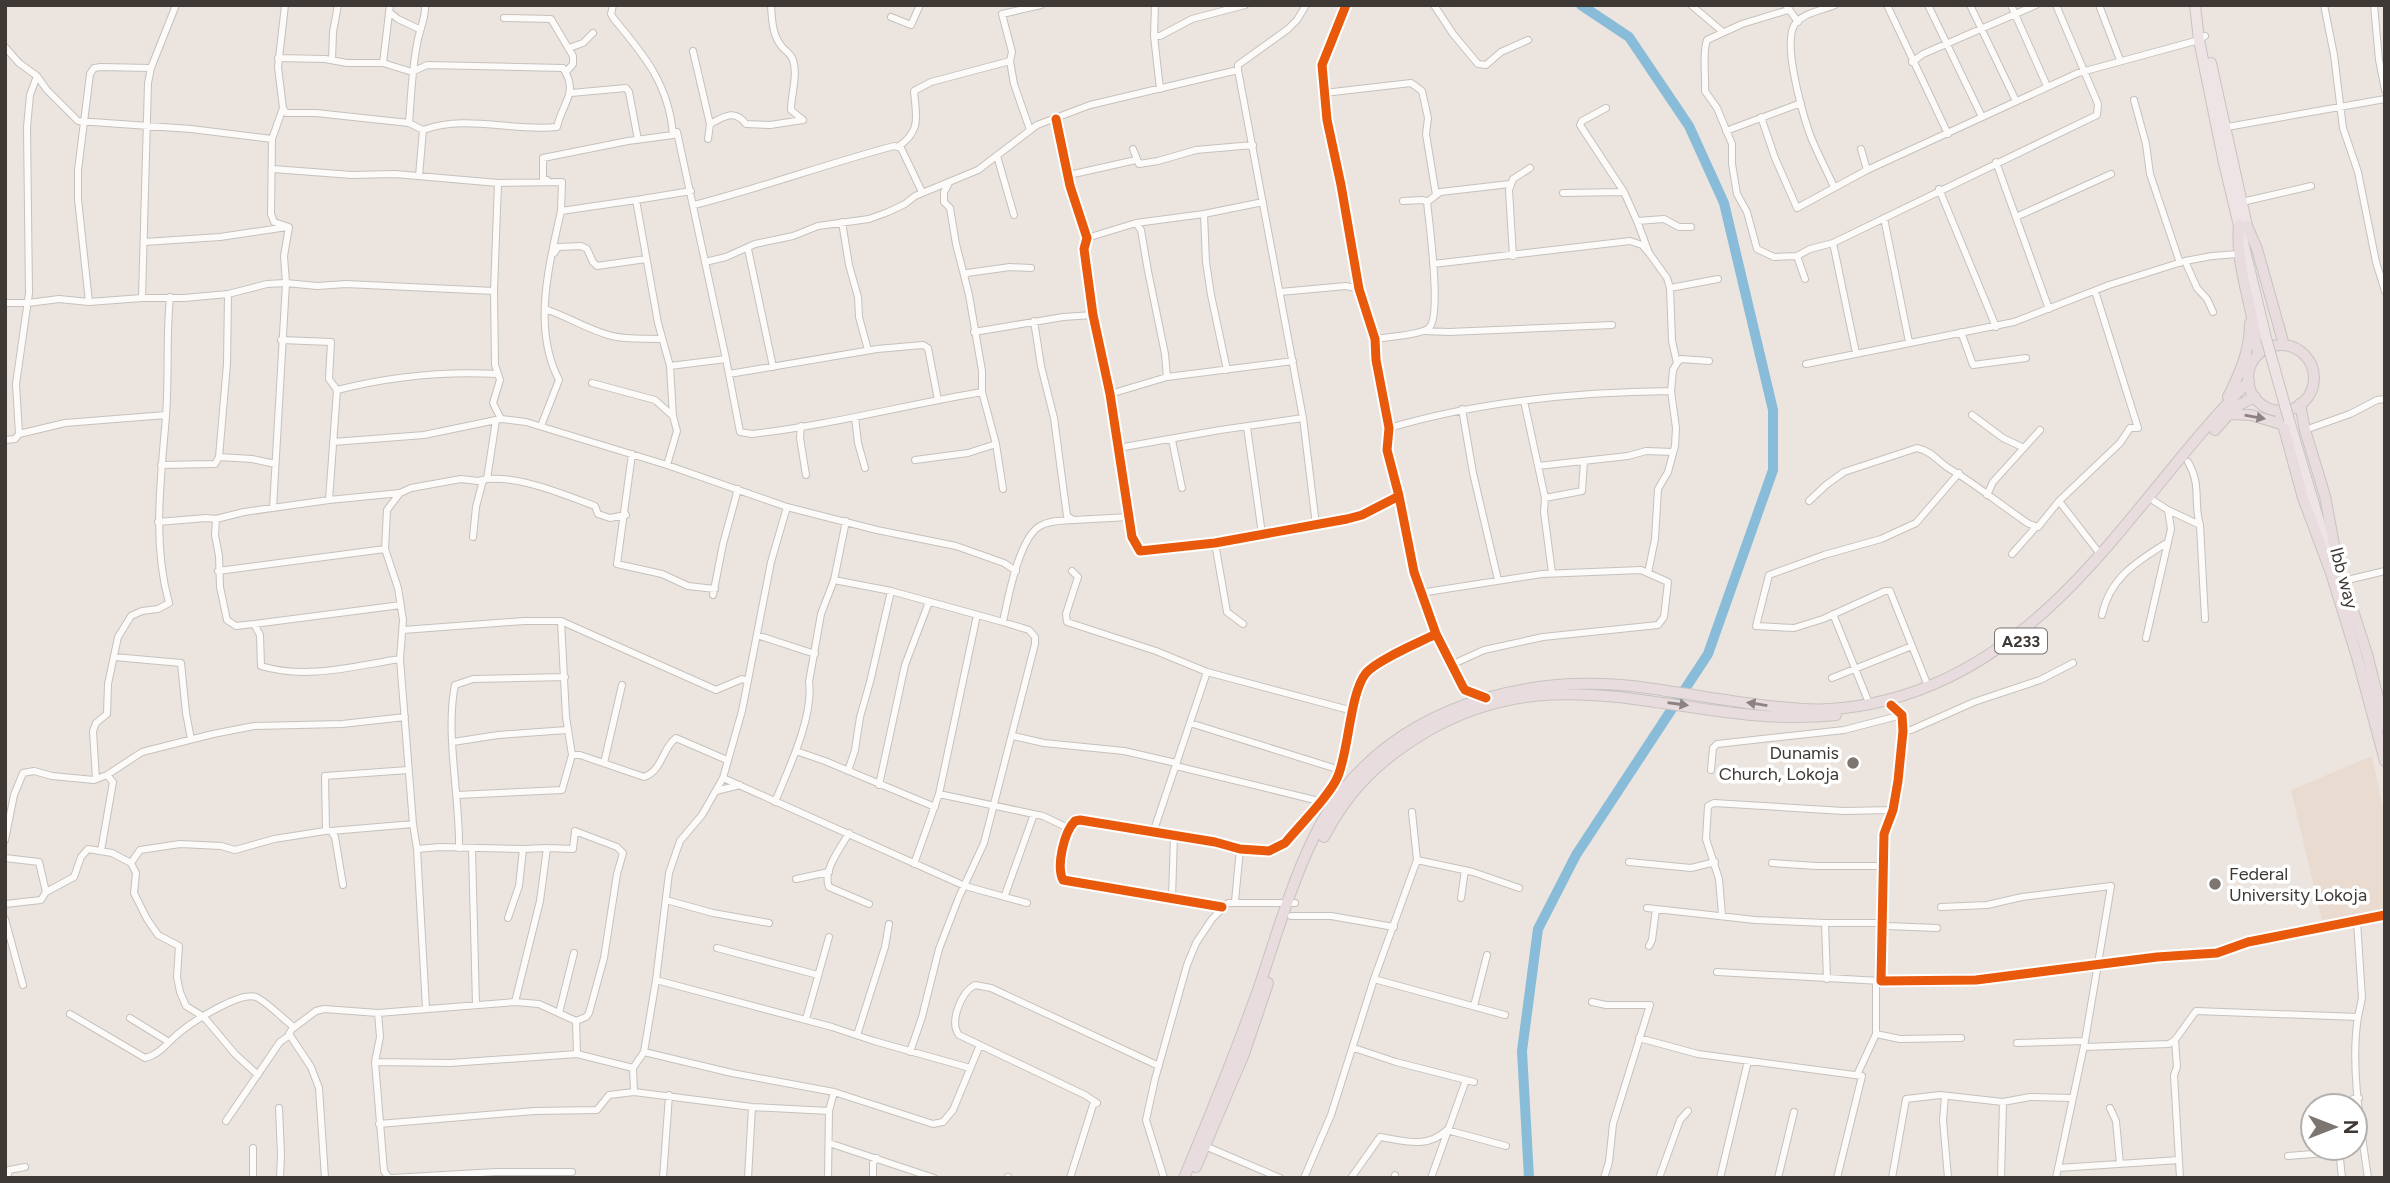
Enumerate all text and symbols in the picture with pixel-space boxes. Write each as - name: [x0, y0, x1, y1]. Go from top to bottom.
- one-way arrow: [2244, 412, 2266, 423]
- street label: Ibb way: [2325, 545, 2363, 612]
- road number: A233: [1995, 628, 2047, 654]
- one-way arrow: [1746, 698, 1768, 709]
- one-way arrow: [1667, 699, 1689, 710]
- place label: Dunamis Church, Lokoja: [1719, 742, 1839, 785]
- marker: Dunamis Church, Lokoja: [1845, 755, 1861, 771]
- place label: Federal University Lokoja: [2229, 863, 2367, 906]
- marker: Federal University Lokoja: [2207, 876, 2223, 892]
- north arrow: [2299, 1092, 2369, 1162]
- text: N: [2339, 1120, 2362, 1134]

